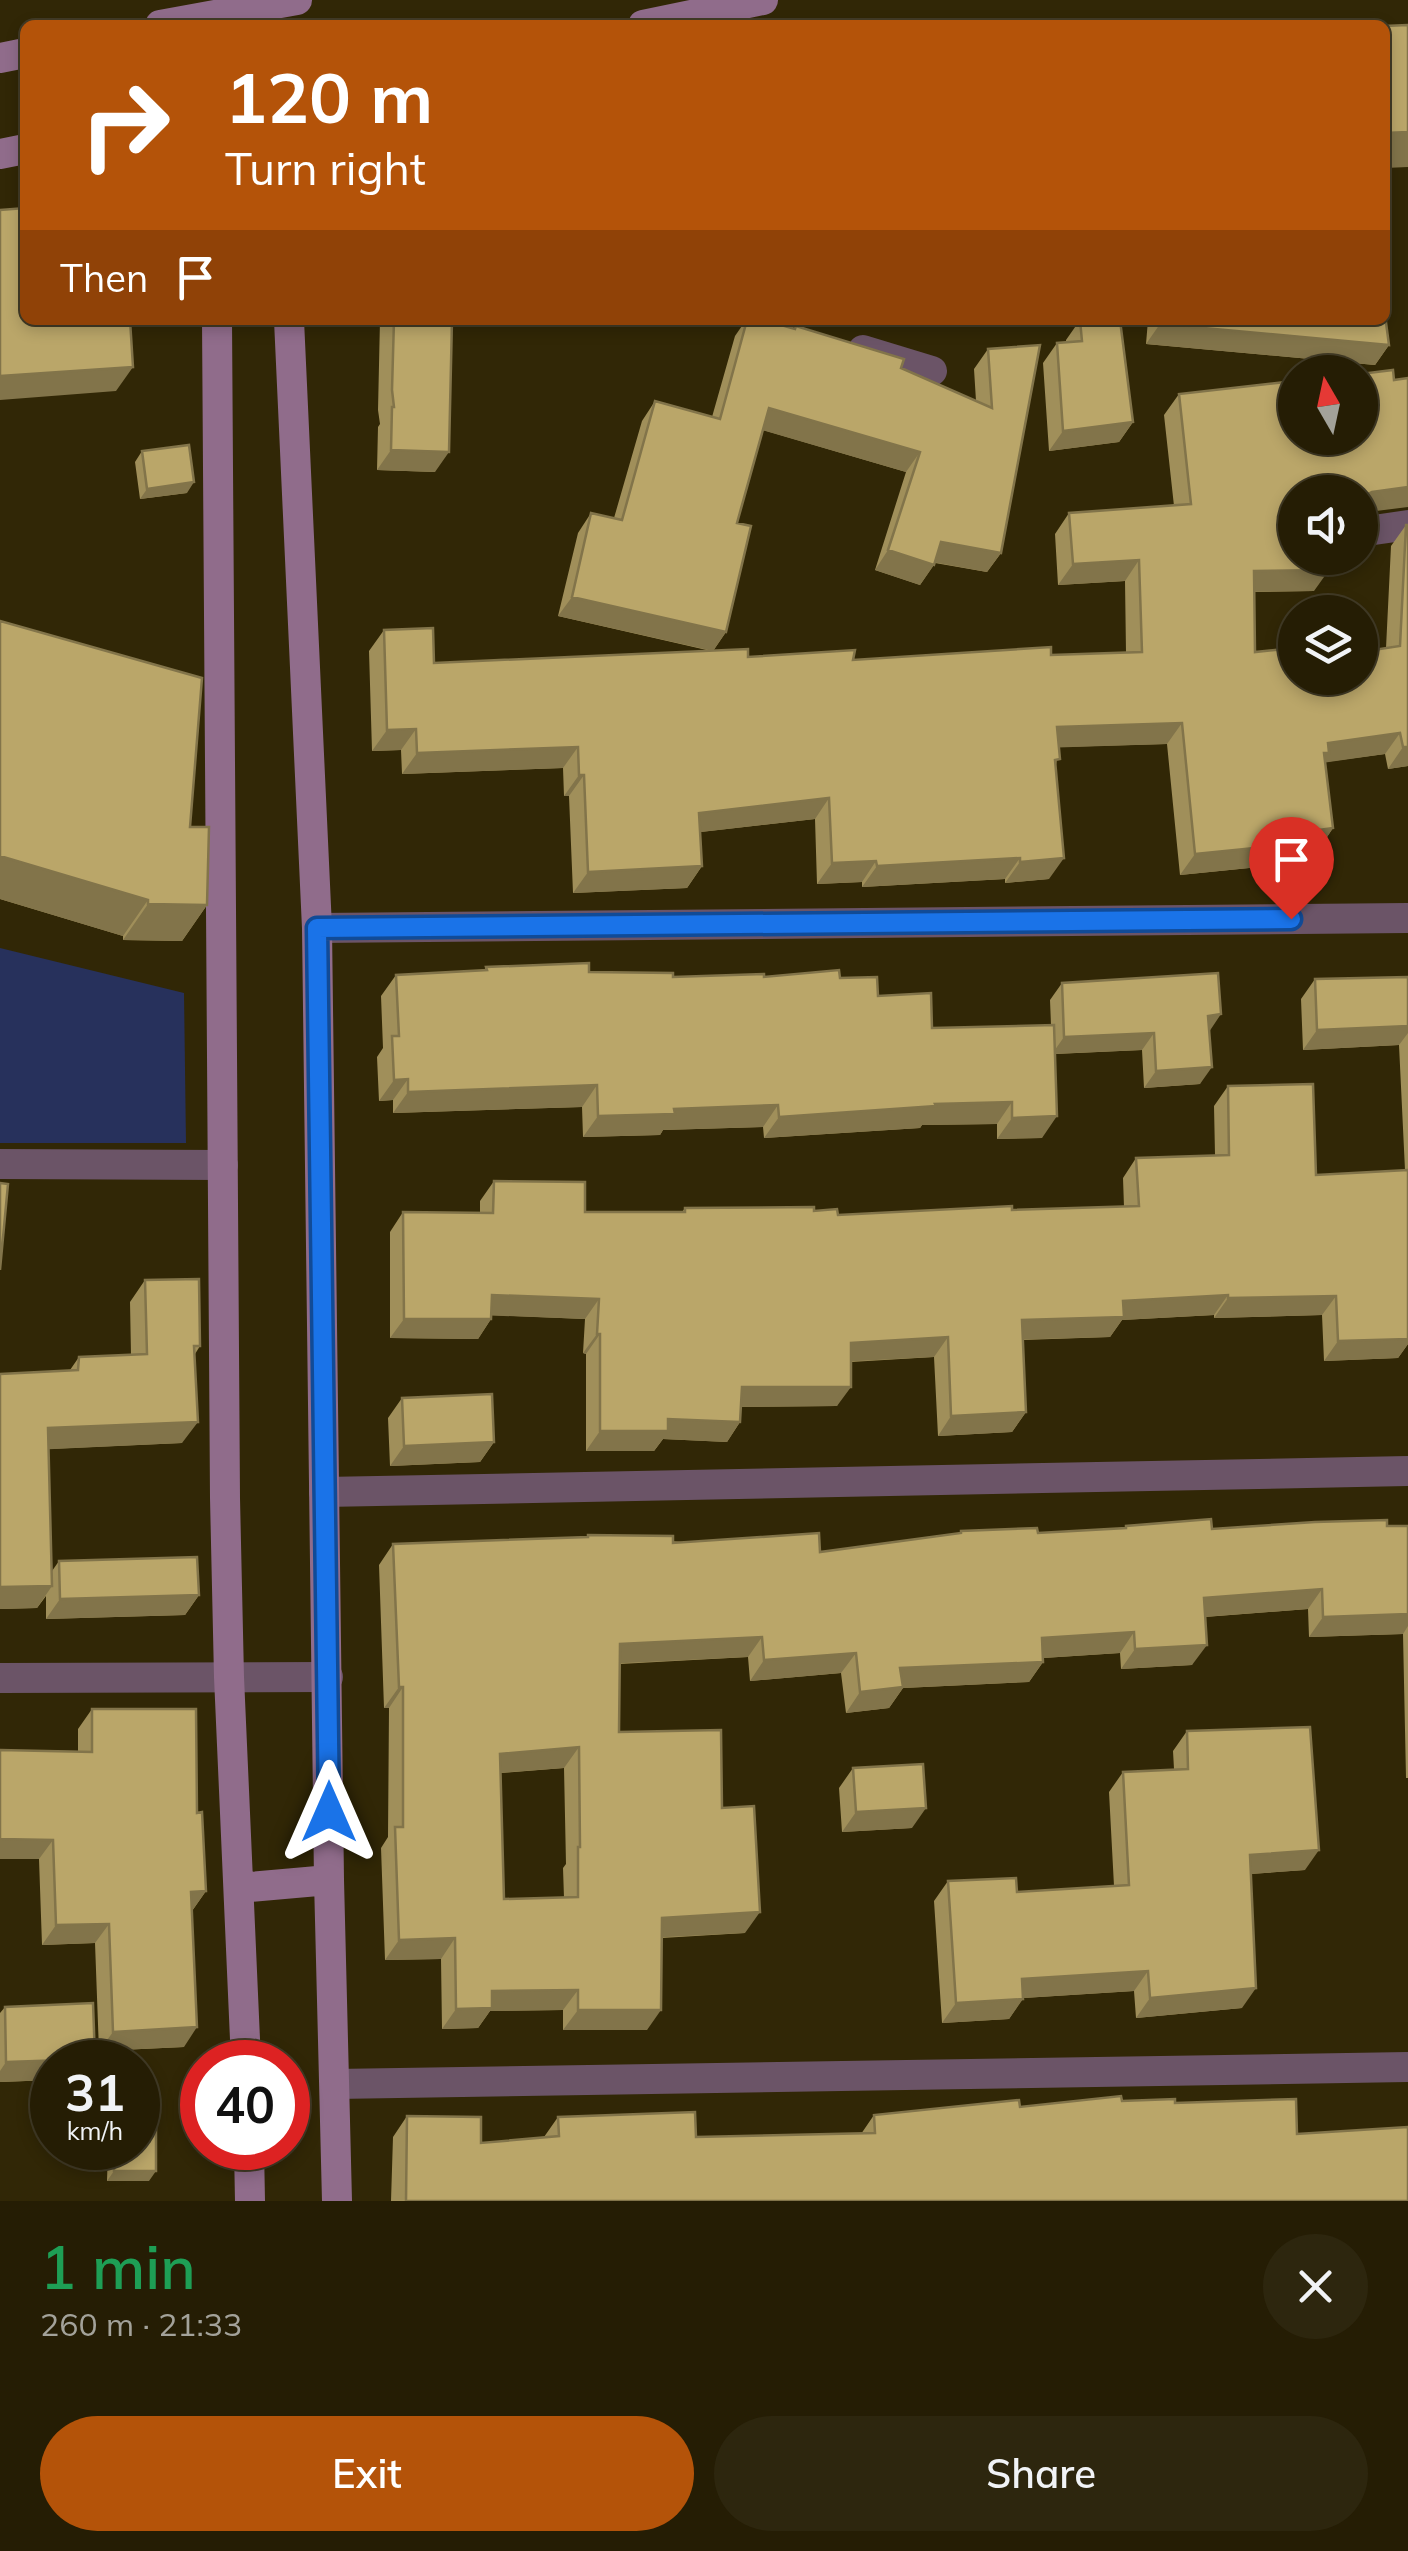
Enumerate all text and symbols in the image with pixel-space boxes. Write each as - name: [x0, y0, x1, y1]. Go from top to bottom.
- text: 120 m: [225, 53, 433, 141]
- icon: right: [60, 60, 190, 190]
- text: Turn right: [225, 140, 426, 196]
- icon: arrive: [168, 250, 223, 305]
- text: Then: [60, 254, 148, 302]
- north arrow: [1278, 355, 1378, 455]
- map controls: [1278, 355, 1378, 695]
- button: sound: [1278, 475, 1378, 575]
- button: layers: [1278, 595, 1378, 695]
- pin: [1249, 817, 1334, 920]
- icon: arrive: [1264, 832, 1319, 887]
- position arrow: [277, 1760, 381, 1864]
- speed limit sign: 40: [180, 2040, 310, 2170]
- text: 31: [65, 2061, 125, 2124]
- text: km/h: [67, 2115, 123, 2146]
- text: 1 min: [40, 2229, 196, 2304]
- button: close: [1263, 2234, 1368, 2339]
- text: 260 m · 21:33: [40, 2304, 242, 2344]
- button: Exit: [40, 2416, 694, 2531]
- button: Share: [714, 2416, 1368, 2531]

